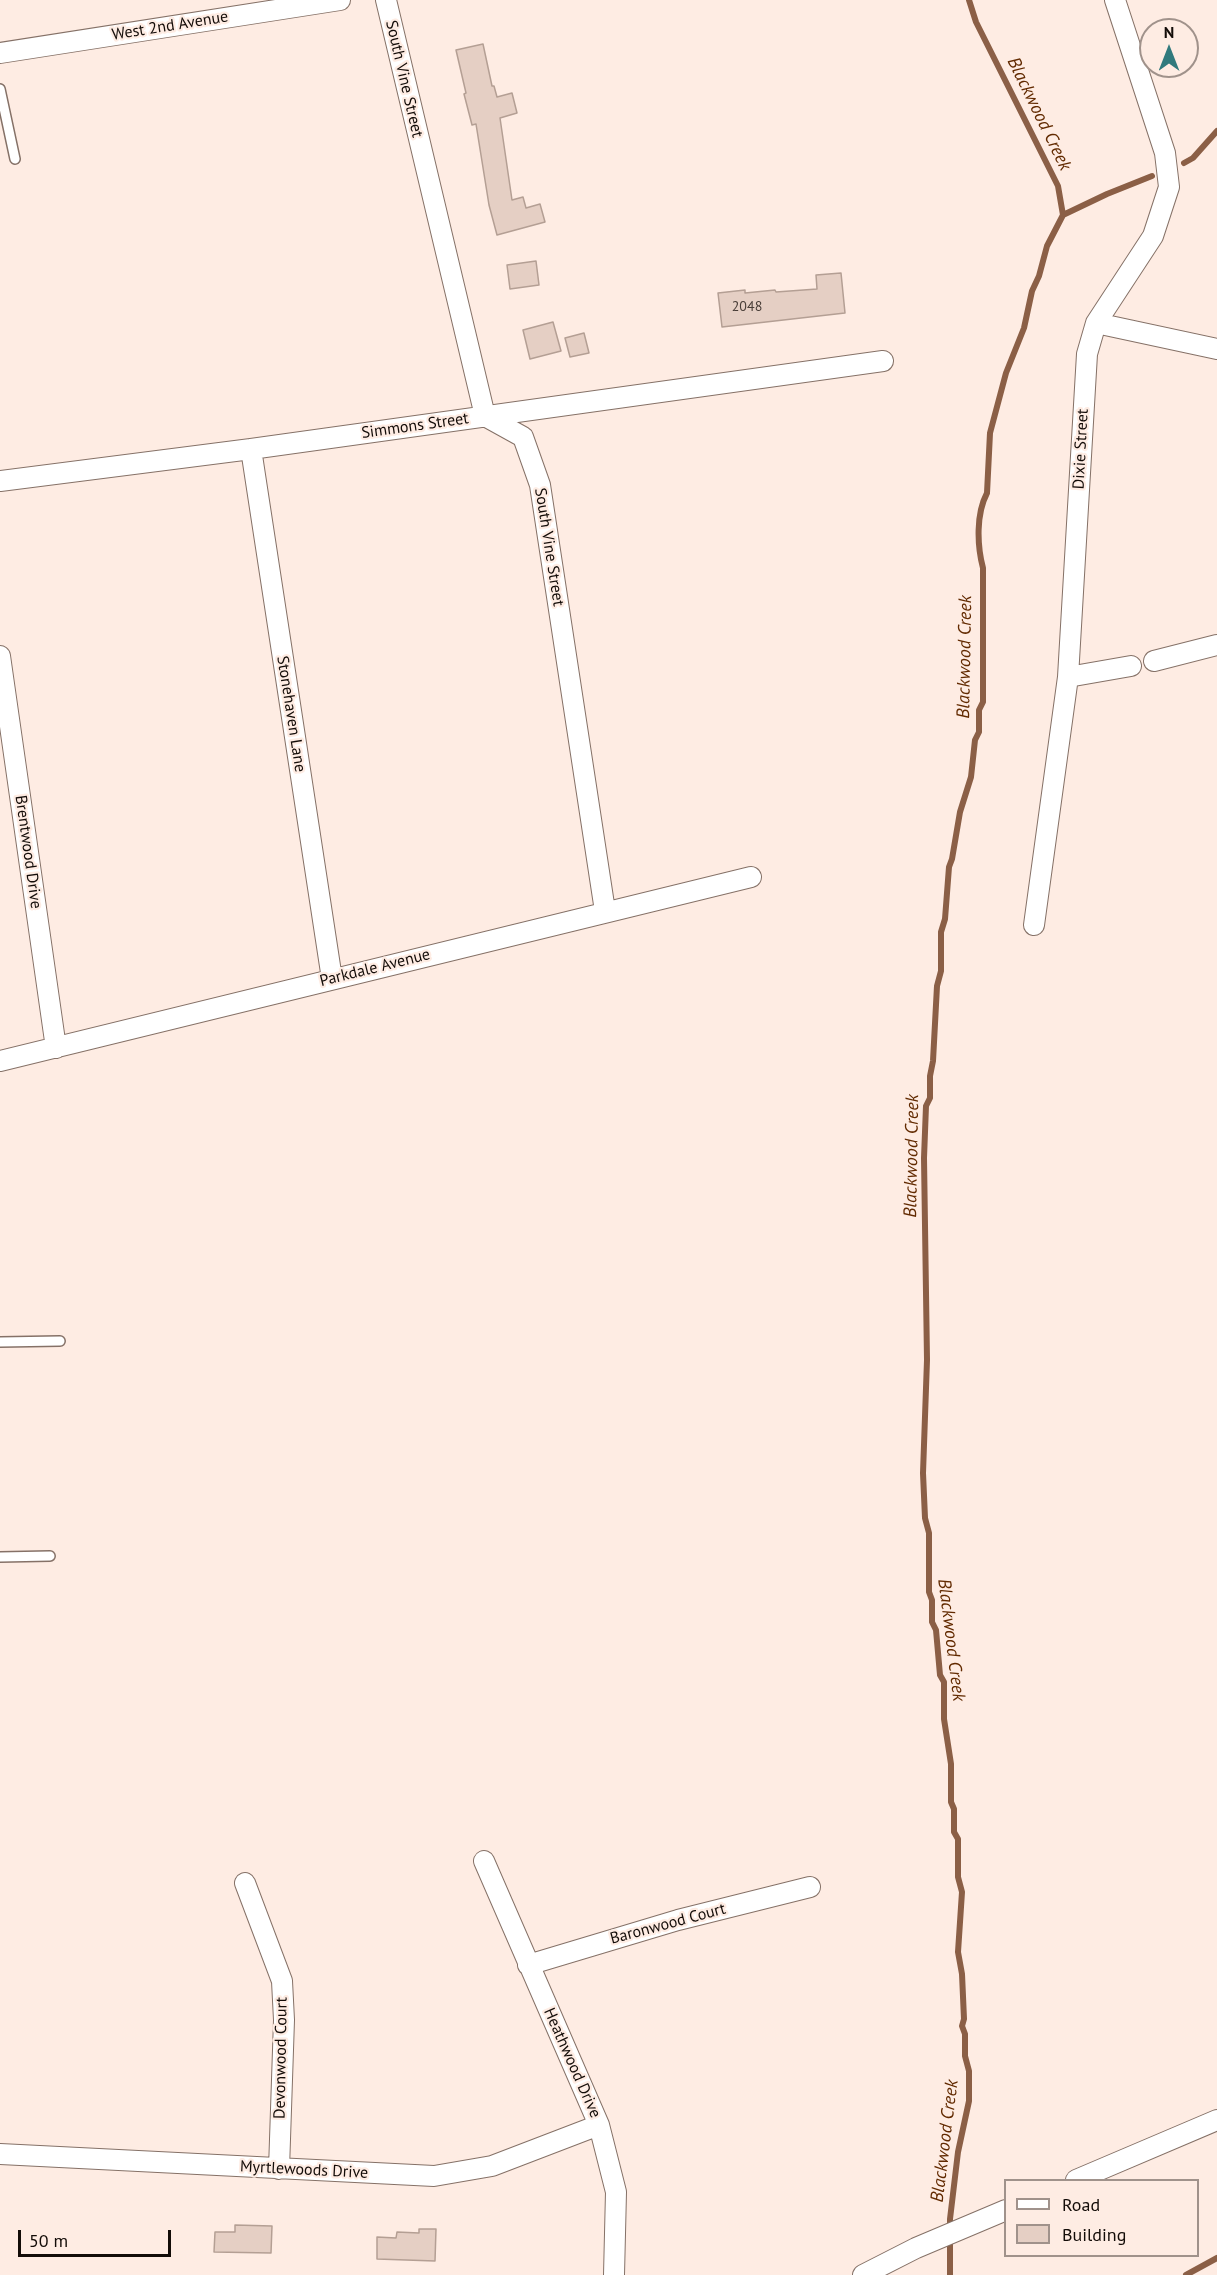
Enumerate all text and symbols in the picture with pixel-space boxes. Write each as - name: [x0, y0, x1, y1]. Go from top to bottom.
- street label: West 2nd Avenue: [110, 7, 230, 45]
- north arrow: [1139, 18, 1199, 78]
- street label: South Vine Street: [381, 19, 427, 139]
- text: N: [1164, 22, 1174, 42]
- water label: Blackwood Creek: [1002, 54, 1076, 174]
- house number: 2048: [732, 299, 762, 315]
- street label: Dixie Street: [1069, 408, 1093, 490]
- street label: Simmons Street: [360, 409, 470, 443]
- street label: South Vine Street: [530, 486, 568, 608]
- water label: Blackwood Creek: [953, 595, 977, 719]
- street label: Stonehaven Lane: [272, 655, 310, 773]
- street label: Brentwood Drive: [11, 794, 45, 910]
- street label: Parkdale Avenue: [318, 945, 432, 991]
- water label: Blackwood Creek: [900, 1094, 924, 1218]
- water label: Blackwood Creek: [933, 1577, 969, 1703]
- street label: Baronwood Court: [608, 1899, 728, 1949]
- street label: Devonwood Court: [270, 1997, 292, 2119]
- street label: Heathwood Drive: [539, 2005, 605, 2121]
- water label: Blackwood Creek: [927, 2078, 963, 2204]
- street label: Myrtlewoods Drive: [239, 2157, 369, 2183]
- legend: [1004, 2179, 1199, 2257]
- text: Road: [1062, 2193, 1100, 2216]
- scale bar: [21, 2218, 174, 2256]
- text: Building: [1062, 2223, 1126, 2246]
- text: 50 m: [29, 2229, 68, 2252]

